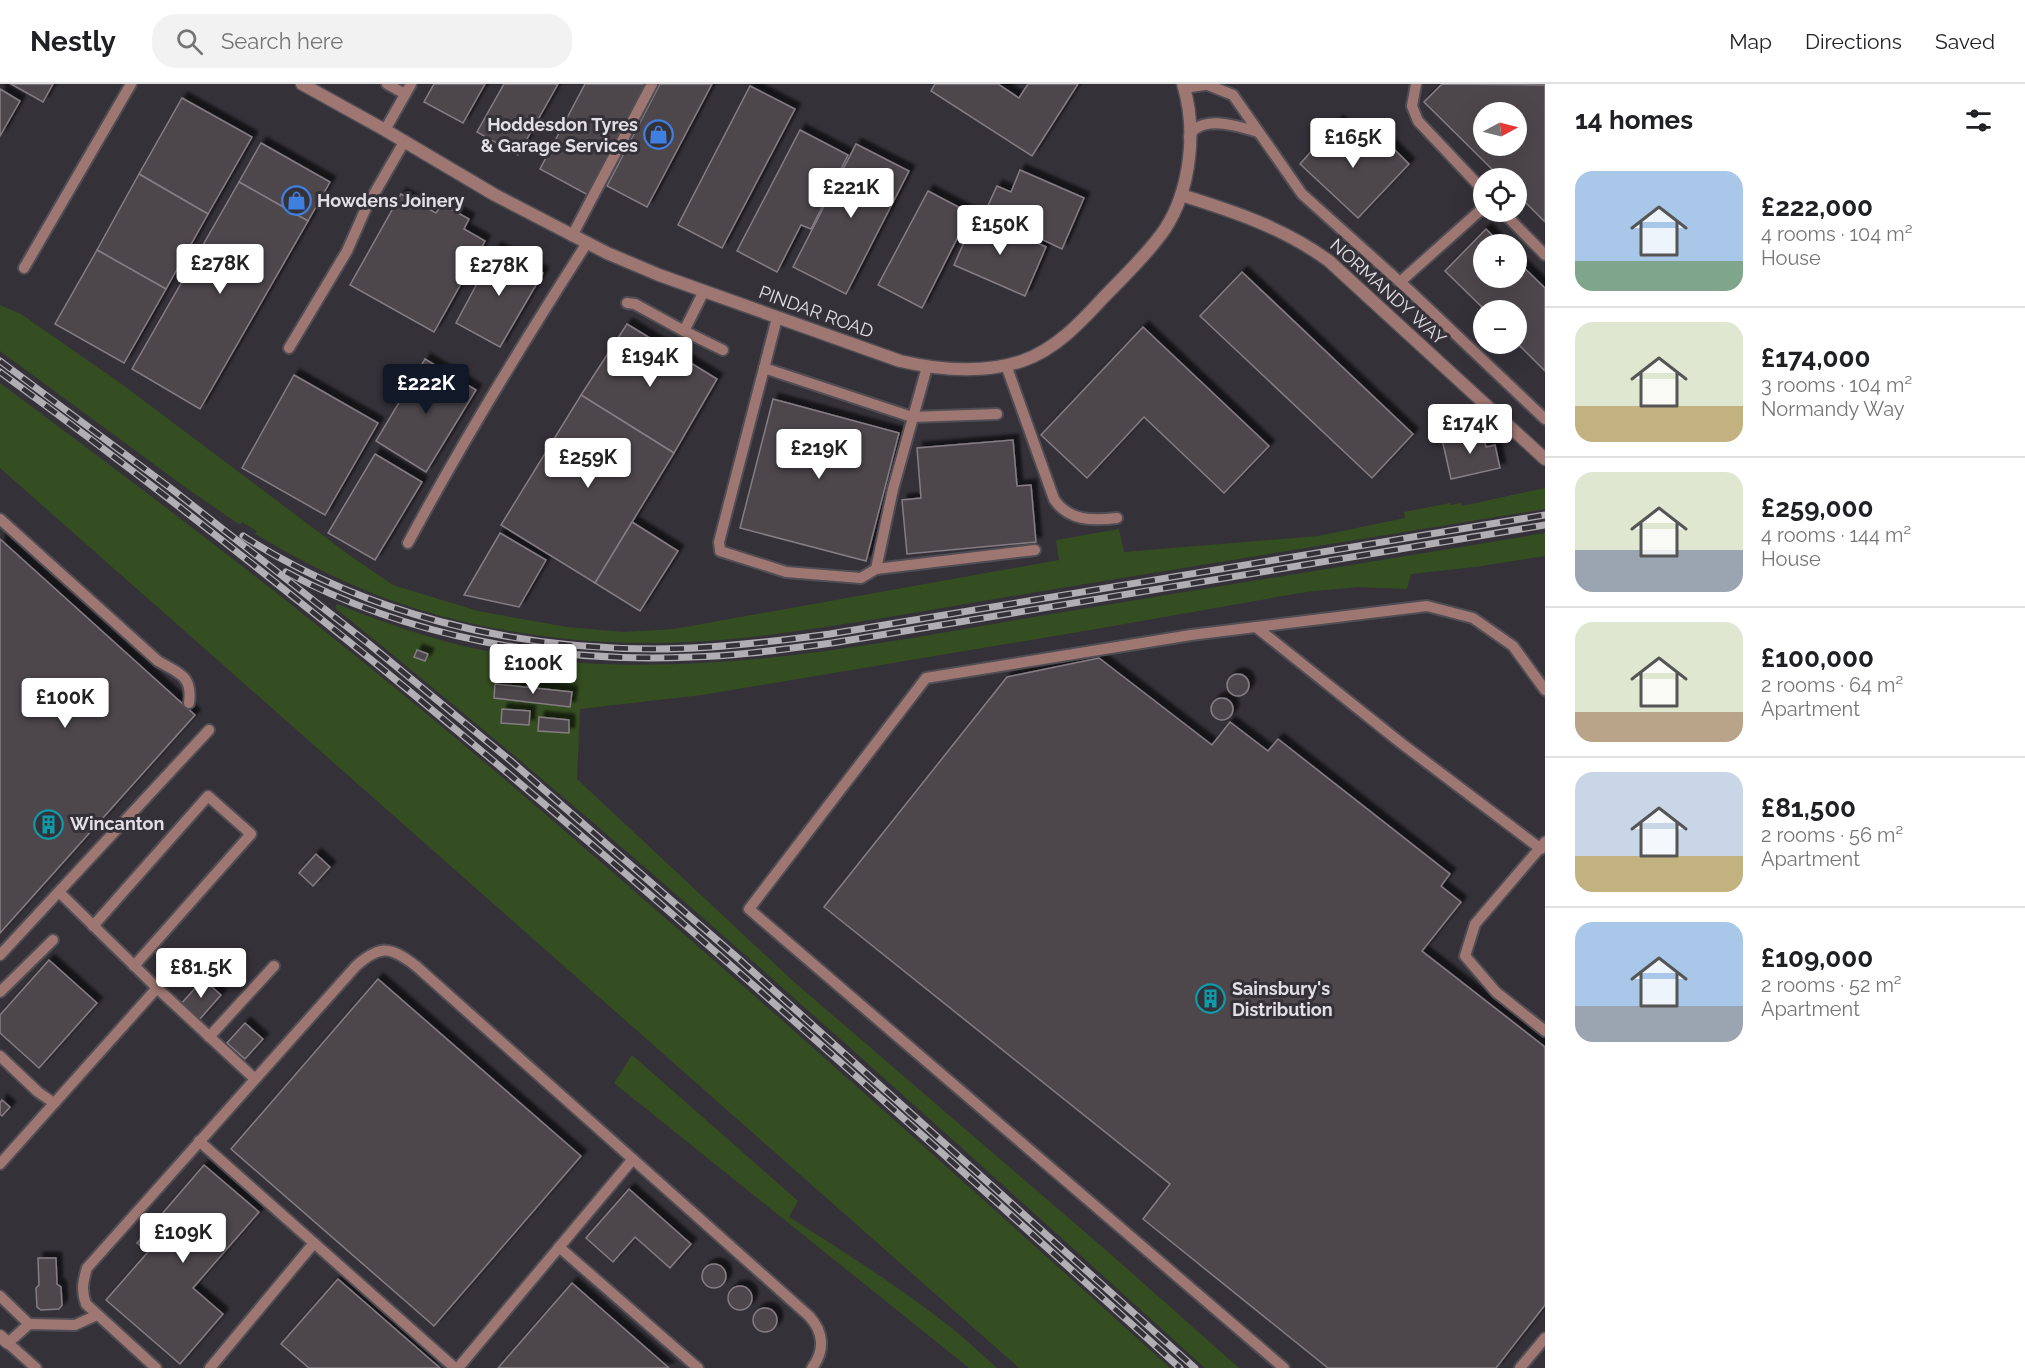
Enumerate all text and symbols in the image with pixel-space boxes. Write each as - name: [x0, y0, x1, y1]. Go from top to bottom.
- search box: [152, 14, 572, 68]
- text: Nestly: [30, 25, 116, 58]
- icon: search: [173, 25, 206, 58]
- text: Search here: [221, 28, 343, 54]
- text: Map: [1729, 29, 1772, 54]
- text: Directions: [1805, 29, 1902, 54]
- text: Saved: [1935, 29, 1995, 54]
- north arrow: [1473, 102, 1527, 156]
- map controls: [1473, 102, 1527, 354]
- icon: filters: [1962, 104, 1995, 137]
- text: 14 homes: [1575, 105, 1693, 135]
- place label: Hoddesdon Tyres & Garage Services: [481, 114, 638, 156]
- pin: £165K: [1311, 118, 1395, 169]
- shop icon: Hoddesdon Tyres & Garage Services: [643, 119, 675, 151]
- text: £165K: [1324, 125, 1382, 149]
- pin: £221K: [809, 168, 893, 219]
- button: locate: [1473, 168, 1527, 222]
- text: £221K: [823, 175, 879, 199]
- shop icon: Howdens Joinery: [280, 185, 312, 217]
- place label: Howdens Joinery: [317, 190, 464, 211]
- text: £222,000: [1761, 192, 1873, 222]
- icon: home: [1623, 195, 1695, 267]
- pin: £150K: [958, 205, 1042, 256]
- text: £150K: [971, 212, 1029, 236]
- text: 4 rooms · 104 m²: [1761, 222, 1913, 246]
- street label: NORMANDY WAY: [1326, 234, 1451, 349]
- button: +: [1473, 234, 1527, 288]
- pin: £278K: [178, 244, 262, 295]
- pin: £278K: [457, 246, 541, 297]
- text: House: [1761, 246, 1821, 270]
- text: £278K: [191, 251, 249, 275]
- text: £278K: [470, 253, 528, 277]
- street label: PINDAR ROAD: [756, 281, 876, 342]
- button: −: [1473, 300, 1527, 354]
- pin: £194K: [608, 337, 692, 388]
- text: £174,000: [1761, 343, 1870, 373]
- text: £194K: [621, 344, 679, 368]
- icon: home: [1623, 346, 1695, 418]
- pin: £222K: [384, 364, 468, 415]
- text: £222K: [397, 371, 455, 395]
- text: 3 rooms · 104 m²: [1761, 373, 1912, 397]
- text: Normandy Way: [1761, 397, 1905, 421]
- pin: £174K: [1428, 404, 1512, 455]
- text: £174K: [1442, 411, 1498, 435]
- pin: £219K: [777, 429, 861, 480]
- text: £219K: [790, 436, 848, 460]
- pin: £259K: [546, 438, 630, 489]
- text: £259K: [559, 445, 617, 469]
- text: £259,000: [1761, 493, 1873, 523]
- icon: home: [1623, 496, 1695, 568]
- text: 4 rooms · 144 m²: [1761, 523, 1911, 547]
- text: House: [1761, 547, 1821, 571]
- text: £100,000: [1761, 643, 1874, 673]
- pin: £100K: [491, 644, 575, 695]
- icon: home: [1623, 646, 1695, 718]
- text: £100K: [504, 651, 562, 675]
- text: 2 rooms · 64 m²: [1761, 673, 1903, 697]
- pin: £100K: [23, 678, 107, 729]
- text: £100K: [36, 685, 94, 709]
- text: Apartment: [1761, 697, 1860, 721]
- text: £81,500: [1761, 793, 1856, 823]
- icon: home: [1623, 796, 1695, 868]
- building icon: Wincanton: [33, 808, 65, 840]
- place label: Wincanton: [70, 813, 164, 834]
- text: 2 rooms · 56 m²: [1761, 823, 1903, 847]
- text: Apartment: [1761, 847, 1860, 871]
- text: £109,000: [1761, 943, 1873, 973]
- icon: home: [1623, 946, 1695, 1018]
- pin: £81.5K: [152, 948, 250, 999]
- text: £81.5K: [170, 955, 232, 979]
- text: 2 rooms · 52 m²: [1761, 973, 1902, 997]
- place label: Sainsbury's Distribution: [1232, 978, 1333, 1020]
- building icon: Sainsbury's Distribution: [1195, 983, 1227, 1015]
- text: Apartment: [1761, 997, 1860, 1021]
- pin: £109K: [141, 1213, 225, 1264]
- text: £109K: [154, 1220, 212, 1244]

